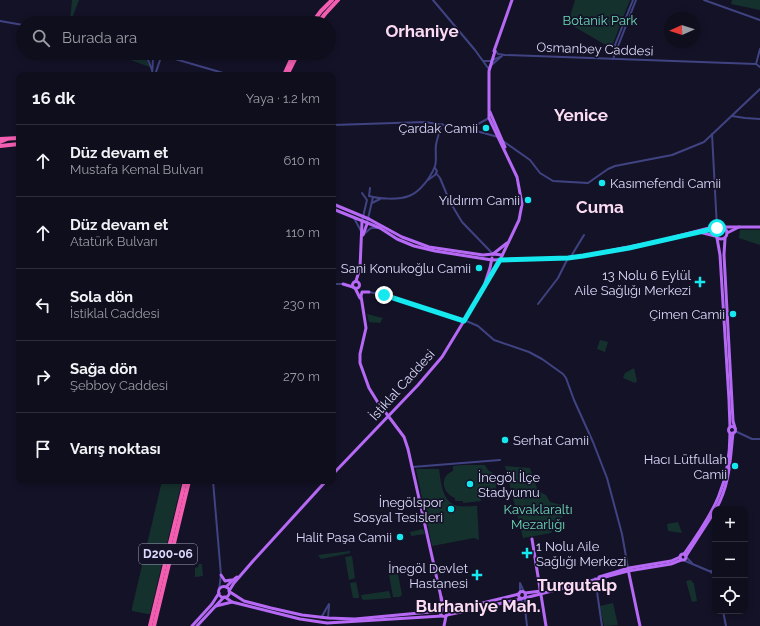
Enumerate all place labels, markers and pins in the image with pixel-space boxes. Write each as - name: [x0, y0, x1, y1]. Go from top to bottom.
- place label: Çardak Camii: [399, 121, 478, 136]
- marker: Çardak Camii: [481, 123, 491, 133]
- place label: Kasımefendi Camii: [610, 176, 721, 191]
- marker: Kasımefendi Camii: [597, 178, 607, 188]
- place label: Yıldırım Camii: [439, 193, 520, 208]
- marker: Yıldırım Camii: [523, 195, 533, 205]
- place label: Sani Konukoğlu Camii: [341, 261, 471, 276]
- marker: Sani Konukoğlu Camii: [474, 263, 484, 273]
- place label: 13 Nolu 6 Eylül Aile Sağlığı Merkezi: [575, 268, 691, 298]
- marker: 13 Nolu 6 Eylül Aile Sağlığı Merkezi: [694, 276, 706, 288]
- place label: Çimen Camii: [649, 307, 725, 322]
- marker: Çimen Camii: [728, 309, 738, 319]
- place label: Serhat Camii: [513, 433, 589, 448]
- marker: Serhat Camii: [500, 435, 510, 445]
- place label: Hacı Lütfullah Camii: [644, 452, 727, 482]
- marker: Hacı Lütfullah Camii: [730, 461, 740, 471]
- place label: İnegöl İlçe Stadyumu: [478, 469, 540, 500]
- marker: İnegöl İlçe Stadyumu: [465, 479, 475, 489]
- place label: İnegölspor Sosyal Tesisleri: [353, 494, 443, 525]
- marker: İnegölspor Sosyal Tesisleri: [446, 504, 456, 514]
- place label: Halit Paşa Camii: [296, 530, 392, 545]
- marker: Halit Paşa Camii: [395, 532, 405, 542]
- place label: 1 Nolu Aile Sağlığı Merkezi: [536, 539, 626, 569]
- marker: 1 Nolu Aile Sağlığı Merkezi: [521, 547, 533, 559]
- place label: İnegöl Devlet Hastanesi: [388, 560, 469, 591]
- marker: İnegöl Devlet Hastanesi: [471, 569, 483, 581]

